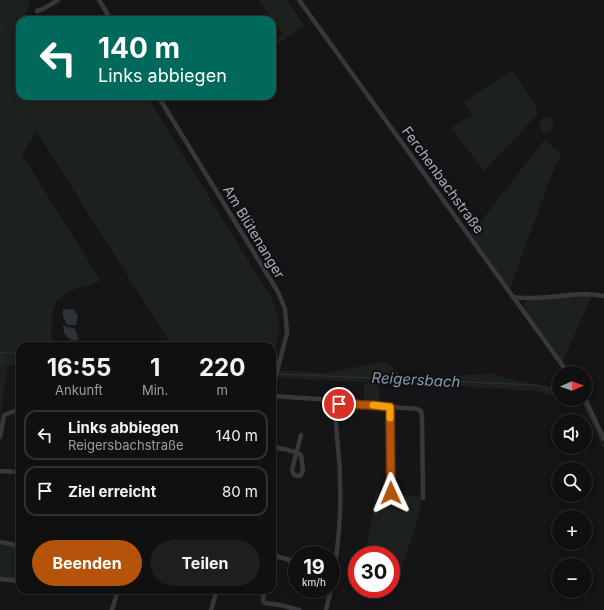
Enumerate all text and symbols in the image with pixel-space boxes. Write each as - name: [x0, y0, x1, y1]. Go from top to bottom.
- text: 140 m: [98, 31, 180, 65]
- icon: left: [32, 32, 84, 84]
- text: Links abbiegen: [98, 65, 227, 86]
- street label: Ferchenbachstraße: [399, 123, 488, 237]
- street label: Am Blütenanger: [220, 182, 289, 281]
- text: 16:55: [47, 353, 111, 382]
- text: 1: [150, 353, 160, 382]
- text: 220: [199, 353, 245, 382]
- north arrow: [552, 366, 592, 406]
- map controls: [552, 366, 592, 598]
- water label: Reigersbach: [371, 368, 461, 391]
- text: Ankunft: [55, 382, 103, 398]
- text: Min.: [142, 382, 168, 398]
- text: m: [216, 382, 228, 398]
- pin: [322, 387, 356, 421]
- icon: arrive: [328, 393, 350, 415]
- button: sound: [552, 414, 592, 454]
- text: Links abbiegen: [68, 418, 179, 437]
- icon: left: [34, 424, 56, 446]
- text: 140 m: [215, 426, 258, 445]
- text: Reigersbachstraße: [68, 437, 184, 453]
- button: search: [552, 462, 592, 502]
- position arrow: [370, 472, 412, 514]
- icon: arrive: [34, 480, 56, 502]
- text: Ziel erreicht: [68, 482, 156, 501]
- text: 80 m: [222, 482, 258, 501]
- button: +: [552, 510, 592, 550]
- button: Beenden: [32, 540, 142, 586]
- button: Teilen: [150, 540, 260, 586]
- speed limit sign: 30: [348, 546, 400, 598]
- text: 19: [303, 555, 325, 579]
- button: −: [552, 558, 592, 598]
- text: km/h: [302, 576, 326, 588]

